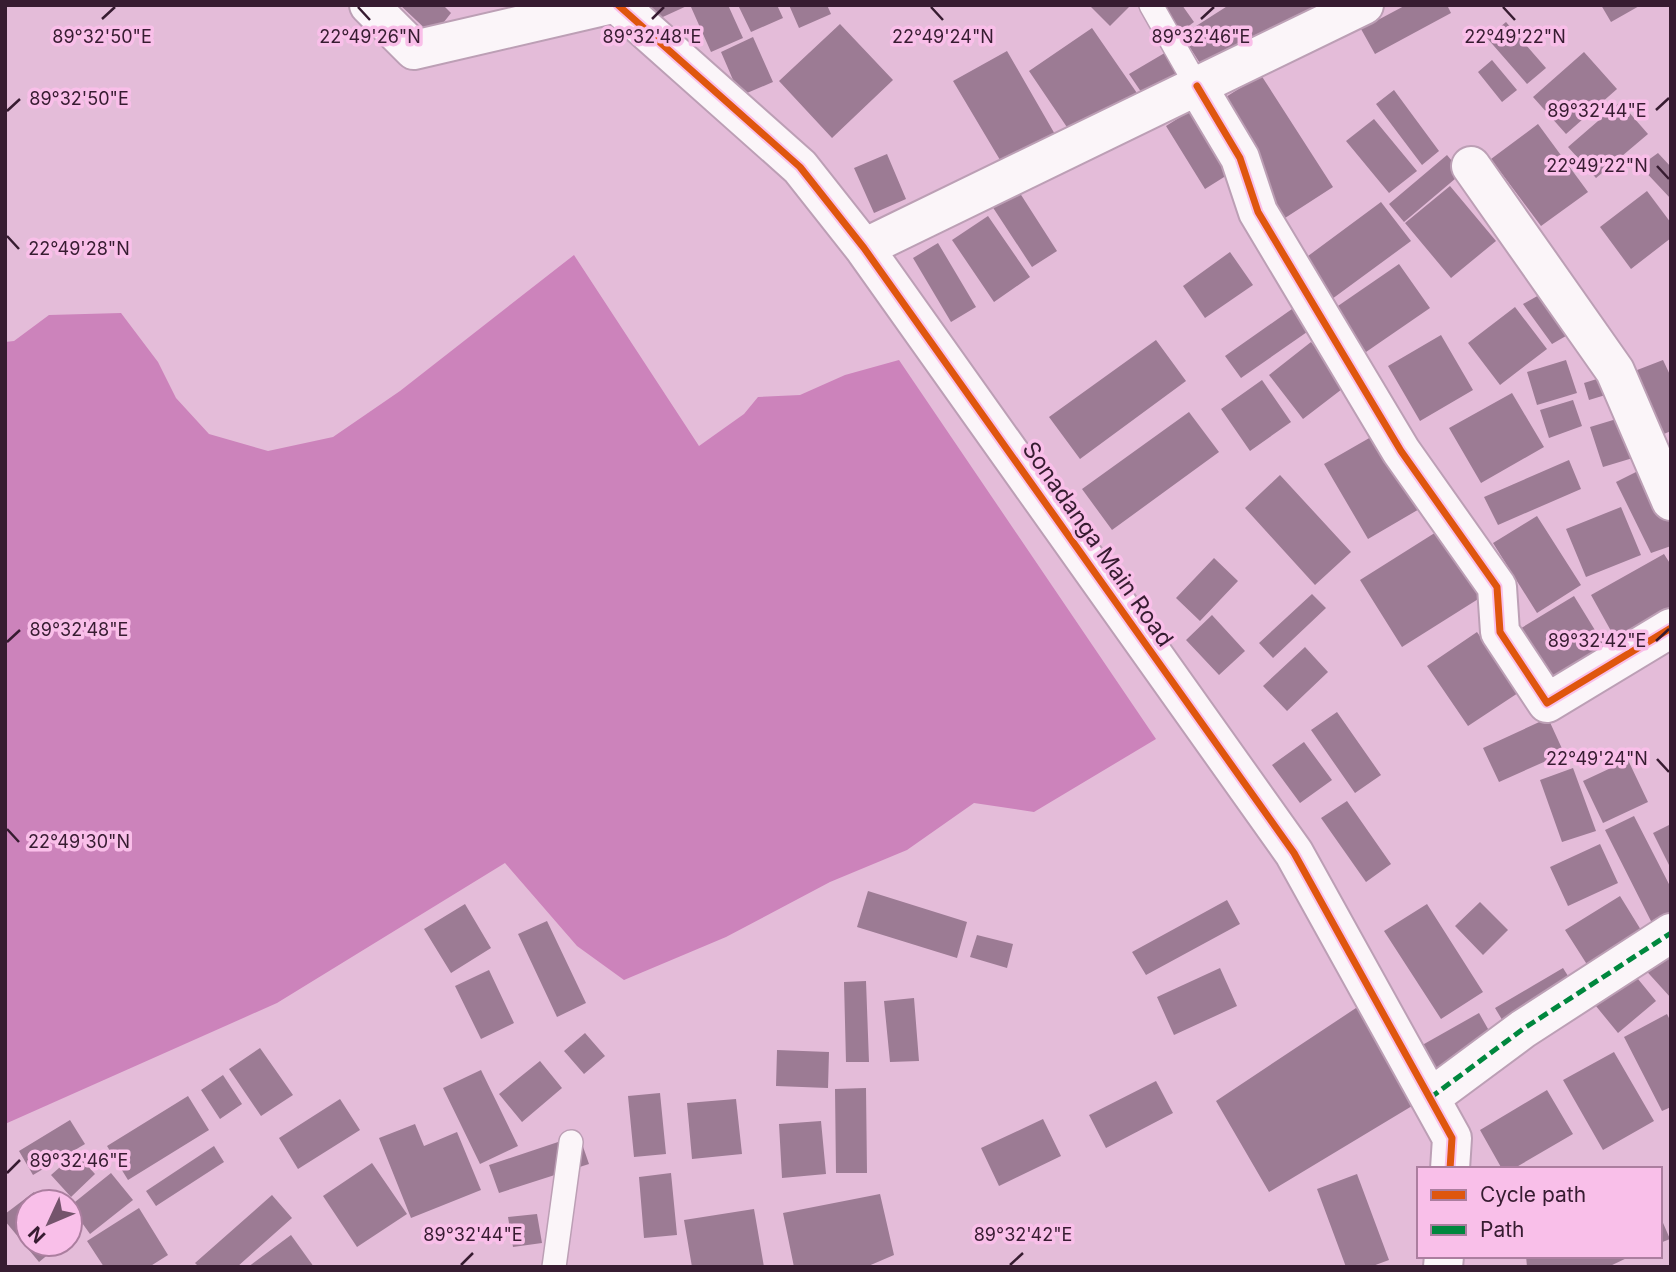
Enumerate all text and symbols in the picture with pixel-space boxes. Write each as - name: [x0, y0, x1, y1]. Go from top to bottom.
- text: 89°32'50"E: [52, 26, 152, 47]
- text: 22°49'26"N: [319, 26, 421, 47]
- text: 89°32'48"E: [603, 26, 701, 47]
- text: 22°49'24"N: [892, 26, 994, 47]
- text: 89°32'46"E: [1152, 26, 1250, 47]
- text: 22°49'22"N: [1464, 26, 1566, 47]
- text: 89°32'50"E: [29, 88, 129, 109]
- text: 89°32'44"E: [1547, 100, 1647, 121]
- text: 22°49'22"N: [1546, 155, 1648, 176]
- text: 22°49'28"N: [28, 238, 130, 259]
- street label: Sonadanga Main Road: [1017, 436, 1179, 652]
- text: 89°32'48"E: [30, 619, 128, 640]
- text: 89°32'42"E: [1548, 630, 1646, 651]
- text: 22°49'24"N: [1546, 748, 1648, 769]
- text: 22°49'30"N: [28, 831, 130, 852]
- text: 89°32'46"E: [30, 1150, 128, 1171]
- legend: [1417, 1167, 1662, 1258]
- text: Cycle path: [1480, 1182, 1586, 1207]
- north arrow: [14, 1188, 84, 1258]
- text: Path: [1480, 1217, 1525, 1242]
- text: N: [24, 1221, 50, 1248]
- text: 89°32'44"E: [423, 1224, 523, 1245]
- text: 89°32'42"E: [974, 1224, 1072, 1245]

